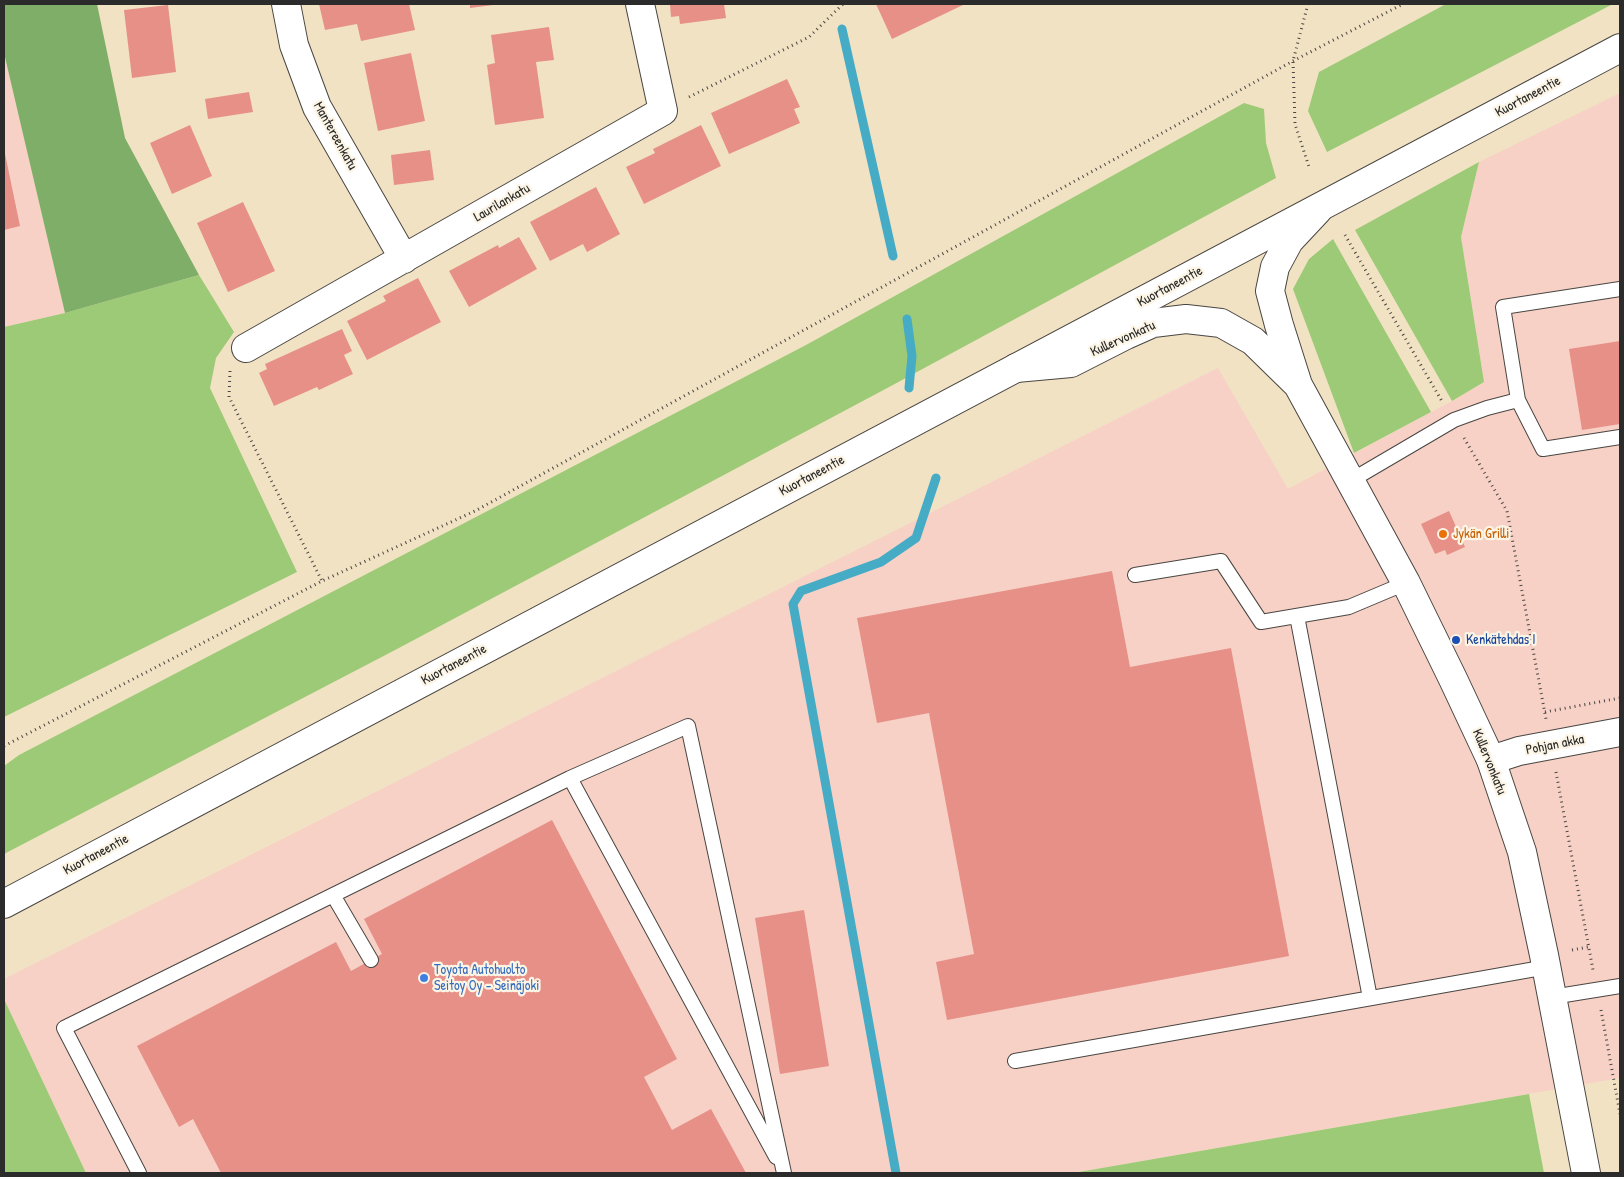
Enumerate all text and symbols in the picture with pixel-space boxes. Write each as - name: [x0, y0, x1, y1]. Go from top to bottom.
- street label: Kuortaneentie: [1492, 73, 1564, 121]
- street label: Mantereenkatu: [309, 99, 361, 173]
- street label: Laurilankatu: [471, 180, 533, 226]
- street label: Kuortaneentie: [1134, 263, 1206, 311]
- street label: Kullervonkatu: [1088, 317, 1158, 361]
- street label: Kuortaneentie: [776, 452, 848, 500]
- place label: Jykän Grilli: [1453, 526, 1509, 542]
- marker: Jykän Grilli: [1437, 528, 1449, 540]
- place label: Kenkätehdas I: [1466, 632, 1536, 648]
- marker: Kenkätehdas I: [1450, 634, 1462, 646]
- street label: Kuortaneentie: [418, 641, 490, 689]
- street label: Kullervonkatu: [1468, 727, 1510, 797]
- street label: Pohjan akka: [1524, 731, 1586, 759]
- street label: Kuortaneentie: [60, 831, 132, 879]
- place label: Toyota Autohuolto Seitoy Oy - Seinäjoki: [434, 962, 539, 994]
- marker: Toyota Autohuolto Seitoy Oy - Seinäjoki: [418, 972, 430, 984]

